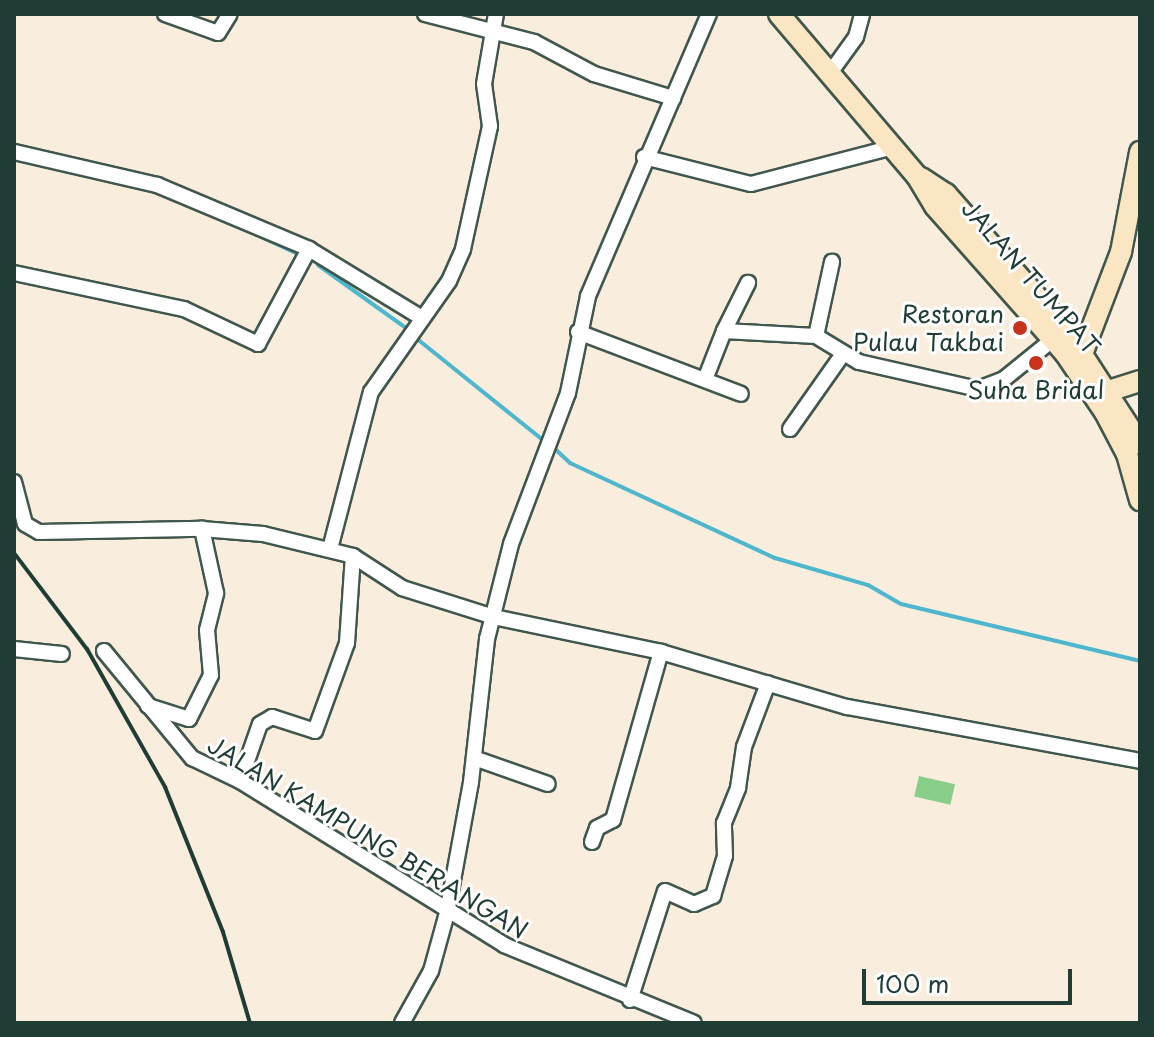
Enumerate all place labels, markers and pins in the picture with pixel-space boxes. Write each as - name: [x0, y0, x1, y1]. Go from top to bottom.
- place label: Restoran Pulau Takbai: [853, 300, 1004, 356]
- marker: Restoran Pulau Takbai: [1011, 319, 1029, 337]
- marker: Suha Bridal: [1027, 354, 1045, 372]
- place label: Suha Bridal: [968, 376, 1104, 404]

